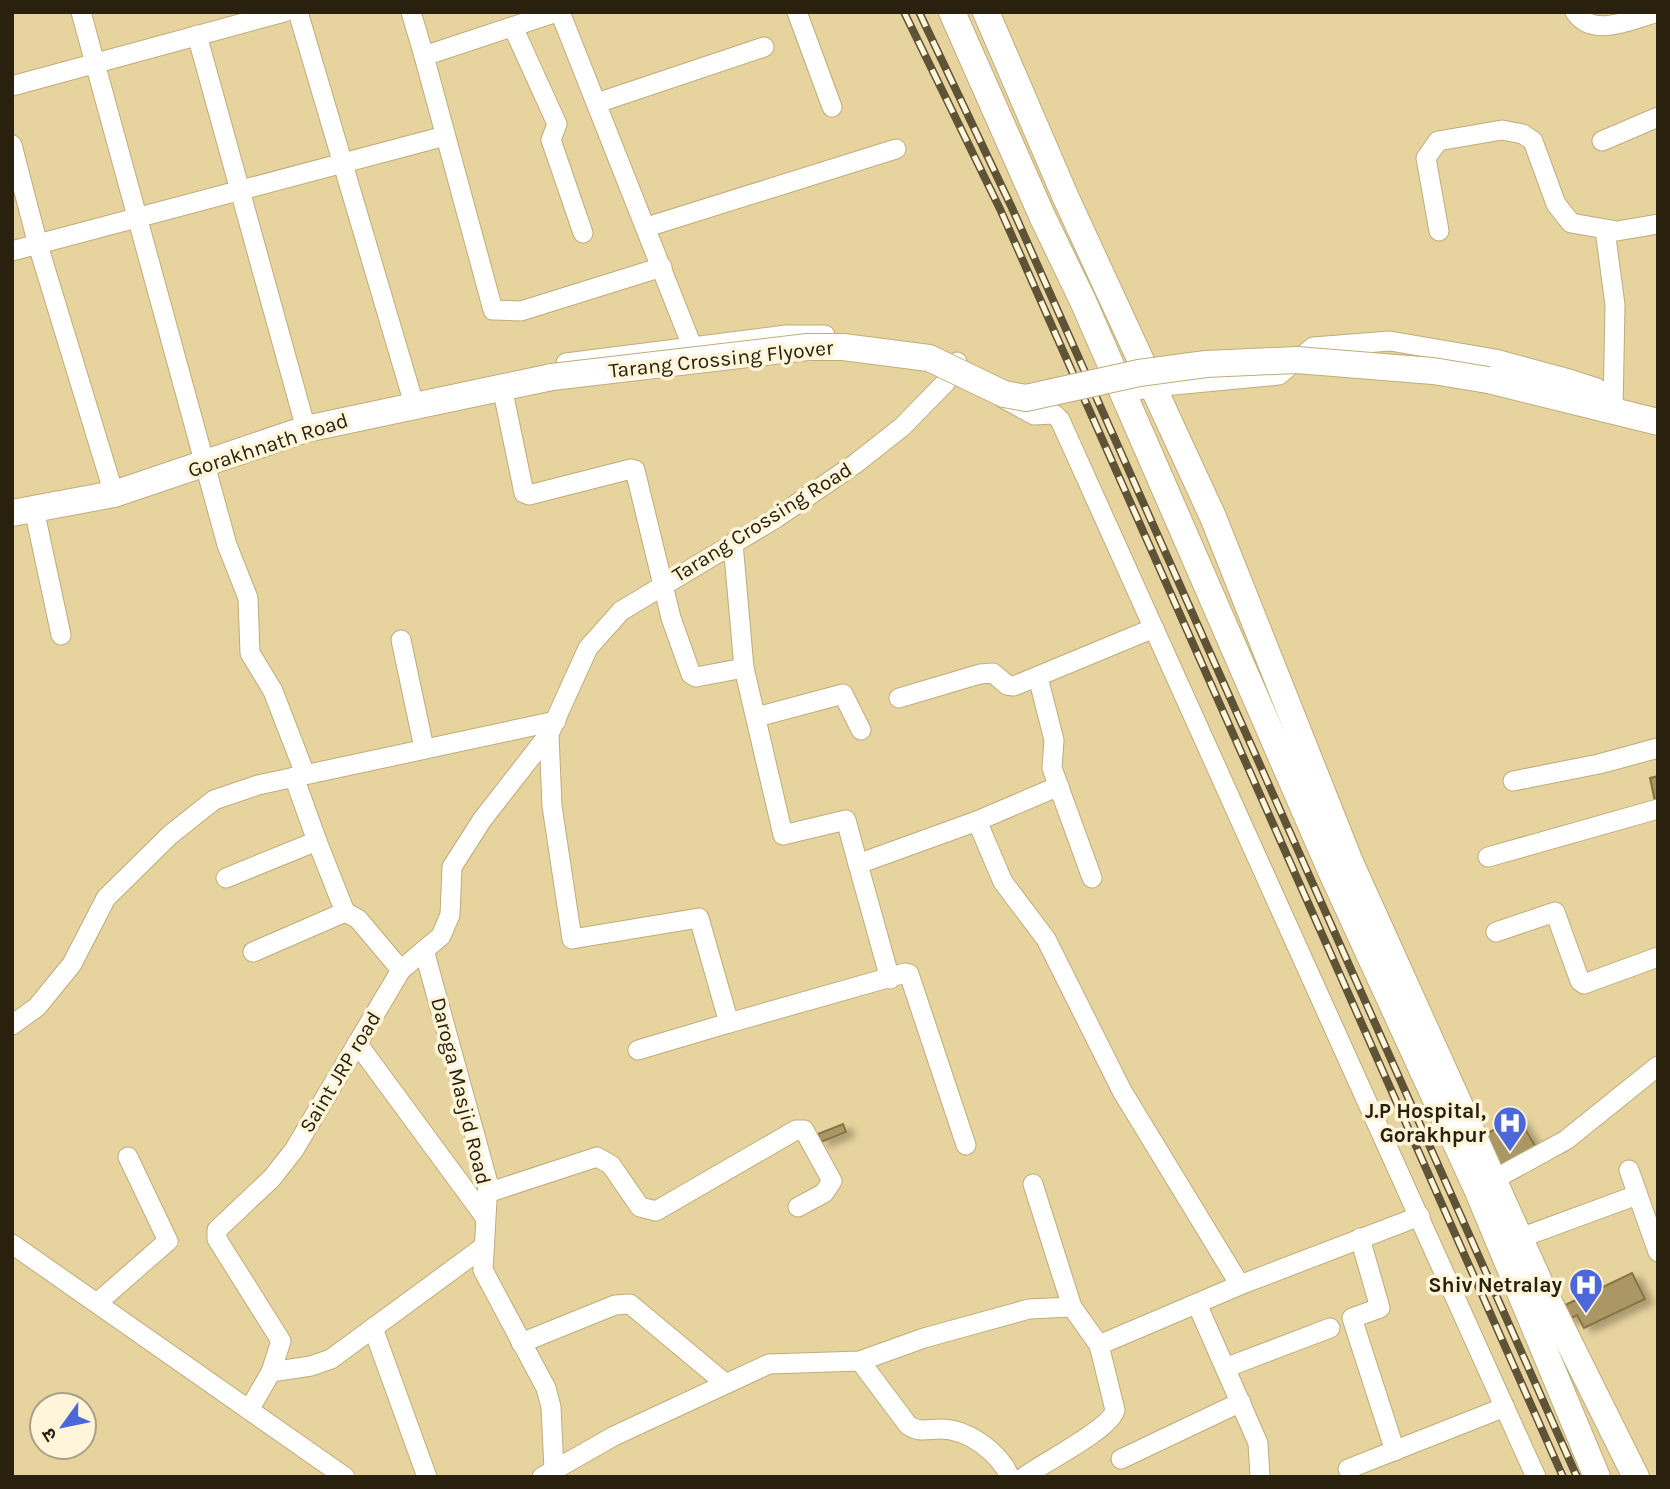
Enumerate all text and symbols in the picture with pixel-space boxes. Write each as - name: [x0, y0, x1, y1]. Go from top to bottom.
- street label: Tarang Crossing Flyover: [607, 335, 835, 383]
- street label: Gorakhnath Road: [185, 408, 351, 482]
- street label: Tarang Crossing Road: [668, 457, 856, 587]
- street label: Daroga Masjid Road: [426, 995, 496, 1187]
- street label: Saint JRP road: [294, 1007, 386, 1137]
- place label: J.P Hospital, Gorakhpur: [1365, 1099, 1487, 1147]
- hospital icon: J.P Hospital, Gorakhpur: [1491, 1104, 1529, 1153]
- hospital icon: Shiv Netralay: [1567, 1266, 1605, 1315]
- place label: Shiv Netralay: [1428, 1273, 1562, 1297]
- north arrow: [28, 1391, 98, 1461]
- text: उ: [37, 1423, 62, 1445]

